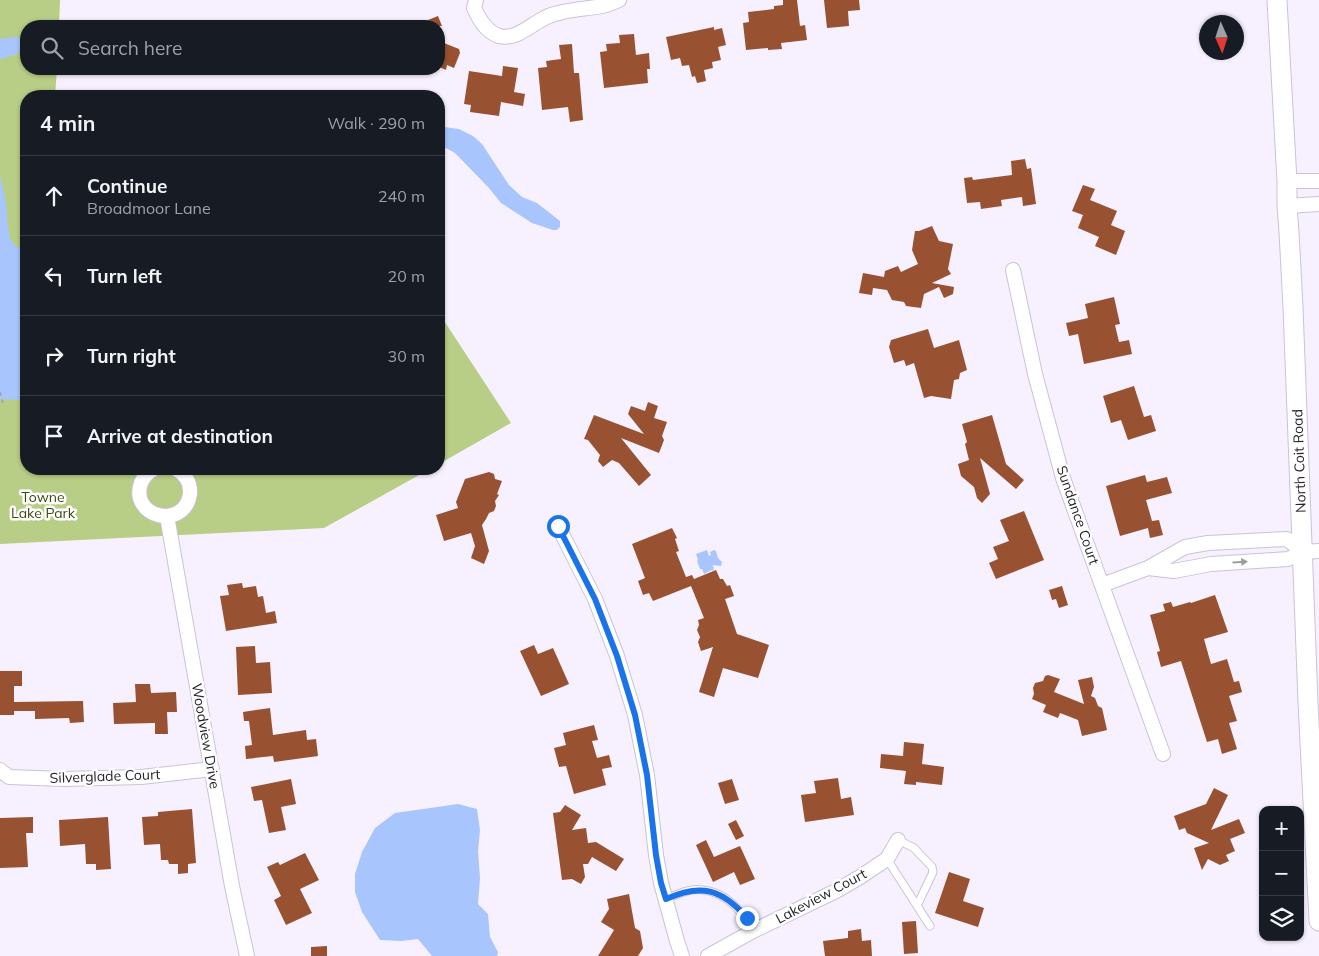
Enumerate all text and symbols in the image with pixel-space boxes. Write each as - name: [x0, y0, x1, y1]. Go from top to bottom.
- north arrow: [1199, 15, 1244, 60]
- search box: [20, 20, 445, 75]
- icon: search: [38, 34, 66, 62]
- text: Search here: [78, 36, 182, 60]
- text: 4 min: [40, 110, 95, 136]
- text: Walk · 290 m: [327, 113, 425, 133]
- text: Continue: [87, 174, 167, 198]
- icon: ahead: [40, 182, 68, 210]
- text: 240 m: [378, 186, 425, 206]
- text: Broadmoor Lane: [87, 198, 211, 218]
- icon: left: [40, 262, 68, 290]
- text: Turn left: [87, 264, 162, 288]
- text: 20 m: [388, 266, 425, 286]
- icon: right: [40, 342, 68, 370]
- text: Turn right: [87, 344, 176, 368]
- text: 30 m: [388, 346, 425, 366]
- street label: North Coit Road: [1288, 409, 1310, 513]
- icon: arrive: [40, 422, 68, 450]
- text: Arrive at destination: [87, 424, 273, 448]
- street label: Sundance Court: [1053, 463, 1103, 567]
- park label: Towne Lake Park: [11, 488, 76, 522]
- route start: [547, 515, 570, 538]
- one-way arrow: [1233, 558, 1249, 566]
- street label: Woodview Drive: [188, 682, 224, 790]
- street label: Silverglade Court: [49, 765, 161, 787]
- map controls: [1259, 806, 1304, 941]
- button: +: [1259, 806, 1304, 851]
- button: −: [1259, 851, 1304, 896]
- street label: Lakeview Court: [773, 864, 870, 927]
- button: layers: [1259, 896, 1304, 941]
- route end: [736, 907, 759, 930]

